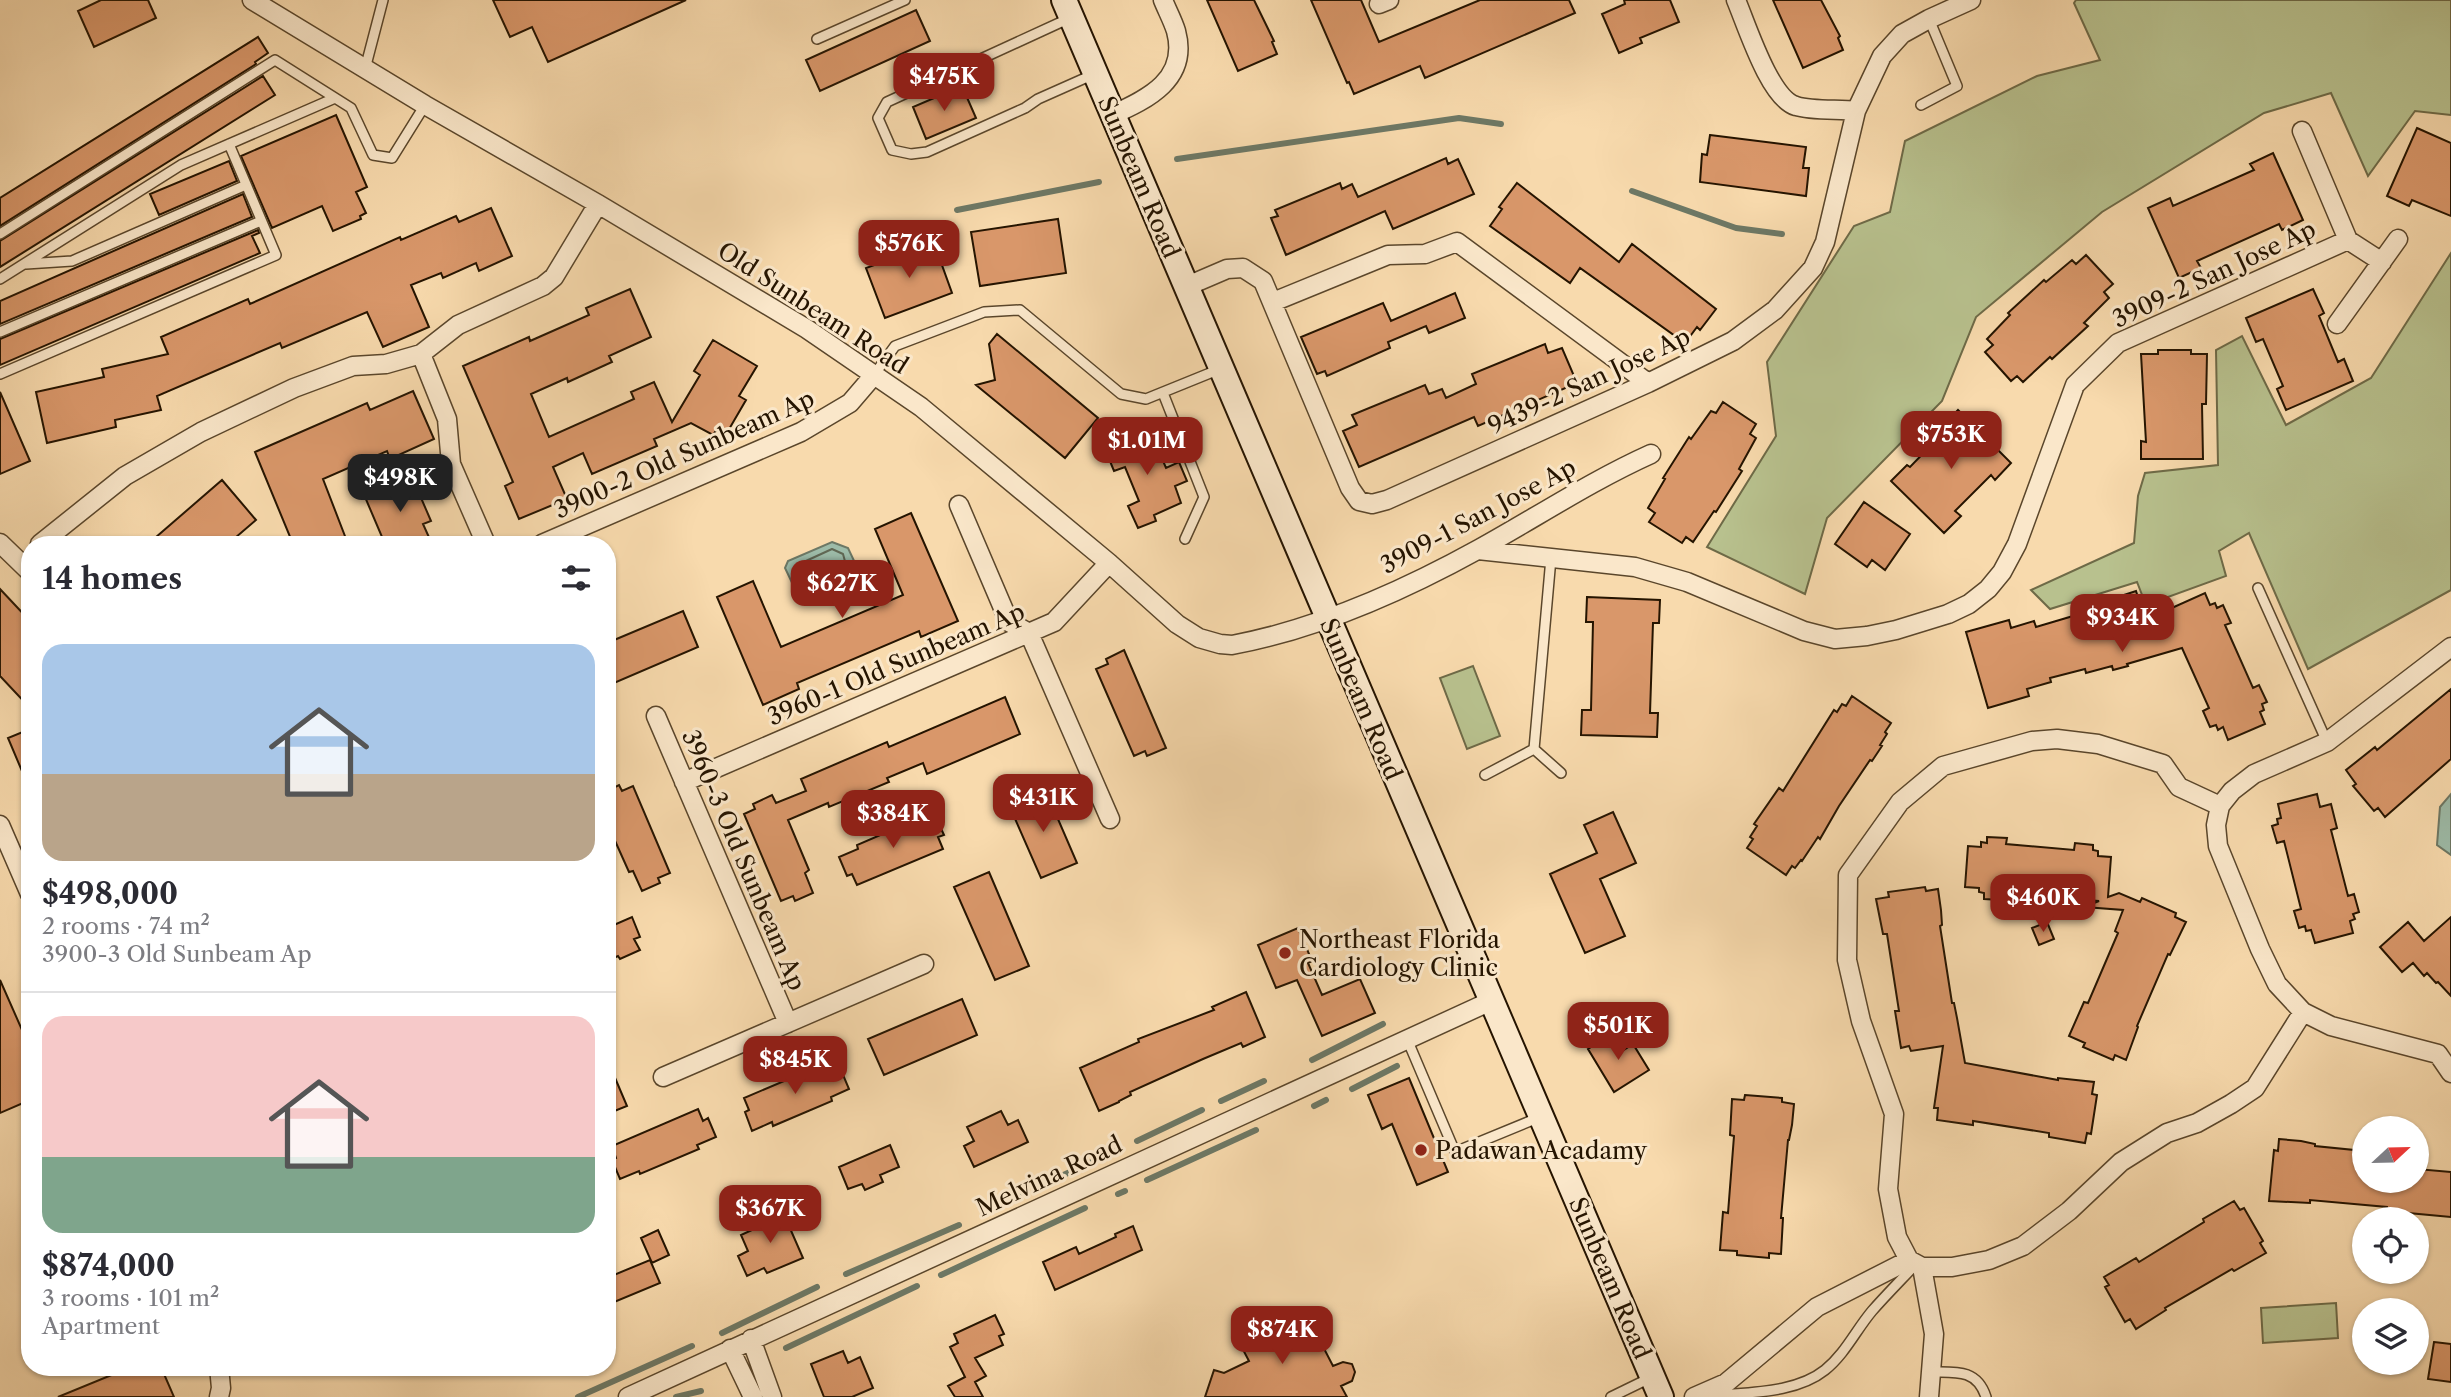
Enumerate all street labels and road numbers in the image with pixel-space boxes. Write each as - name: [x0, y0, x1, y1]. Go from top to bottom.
- street label: Sunbeam Road: [1092, 92, 1186, 263]
- street label: 3909-2 San Jose Ap: [2108, 214, 2320, 334]
- street label: Old Sunbeam Road: [713, 236, 914, 380]
- street label: 9439-2 San Jose Ap: [1483, 321, 1695, 441]
- street label: 3900-2 Old Sunbeam Ap: [549, 383, 819, 525]
- street label: 3909-1 San Jose Ap: [1375, 452, 1581, 580]
- street label: 3960-1 Old Sunbeam Ap: [763, 597, 1029, 731]
- street label: Sunbeam Road: [1314, 614, 1408, 785]
- street label: 3960-3 Old Sunbeam Ap: [676, 725, 812, 995]
- street label: Melvina Road: [972, 1129, 1127, 1222]
- street label: Sunbeam Road: [1563, 1193, 1657, 1364]

